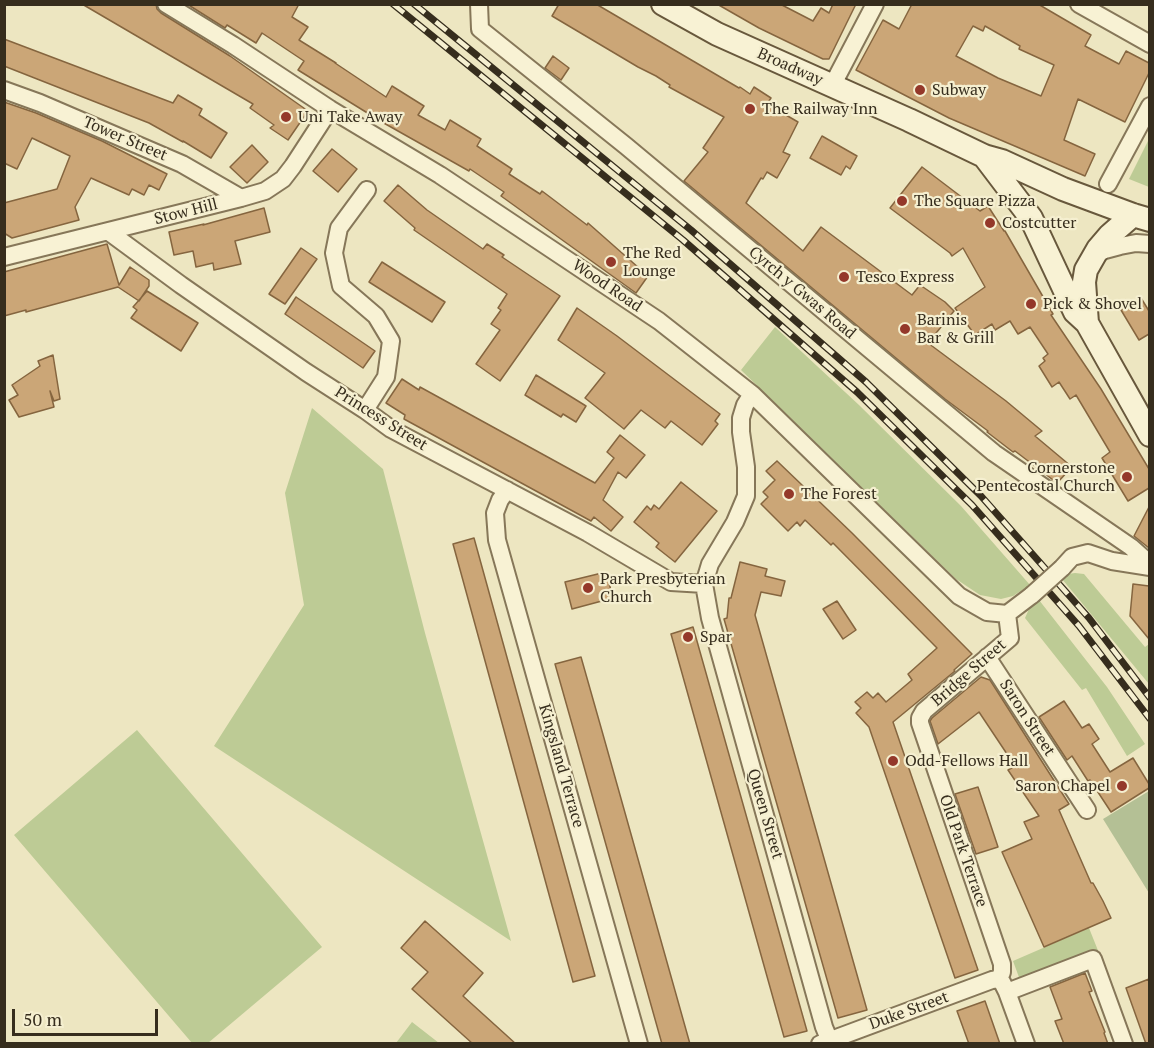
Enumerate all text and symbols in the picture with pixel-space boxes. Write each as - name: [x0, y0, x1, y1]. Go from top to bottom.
- street label: Broadway: [754, 44, 826, 90]
- place label: Subway: [932, 80, 986, 100]
- marker: Subway: [913, 83, 927, 97]
- place label: The Railway Inn: [762, 99, 877, 119]
- marker: The Railway Inn: [743, 102, 757, 116]
- place label: Uni Take Away: [298, 107, 402, 127]
- marker: Uni Take Away: [279, 110, 293, 124]
- street label: Tower Street: [80, 113, 170, 165]
- place label: The Square Pizza: [914, 191, 1036, 211]
- marker: The Square Pizza: [895, 194, 909, 208]
- street label: Stow Hill: [152, 195, 220, 229]
- place label: Costcutter: [1002, 213, 1076, 233]
- marker: Costcutter: [983, 216, 997, 230]
- place label: The Red Lounge: [623, 243, 681, 281]
- street label: Cyrch y Gwas Road: [744, 243, 860, 343]
- marker: The Red Lounge: [604, 255, 618, 269]
- street label: Wood Road: [568, 256, 646, 316]
- place label: Tesco Express: [856, 267, 954, 287]
- marker: Tesco Express: [837, 270, 851, 284]
- place label: Pick & Shovel: [1043, 294, 1142, 314]
- marker: Pick & Shovel: [1024, 297, 1038, 311]
- place label: Barinis Bar & Grill: [917, 310, 994, 348]
- marker: Barinis Bar & Grill: [898, 322, 912, 336]
- street label: Princess Street: [331, 383, 431, 455]
- place label: Cornerstone Pentecostal Church: [977, 458, 1115, 496]
- marker: Cornerstone Pentecostal Church: [1120, 470, 1134, 484]
- place label: The Forest: [801, 484, 877, 504]
- marker: The Forest: [782, 487, 796, 501]
- place label: Park Presbyterian Church: [600, 569, 726, 607]
- marker: Park Presbyterian Church: [581, 581, 595, 595]
- place label: Spar: [700, 627, 732, 647]
- marker: Spar: [681, 630, 695, 644]
- street label: Bridge Street: [928, 635, 1010, 711]
- street label: Saron Street: [995, 676, 1059, 760]
- street label: Kingsland Terrace: [534, 702, 588, 830]
- place label: Odd-Fellows Hall: [905, 751, 1028, 771]
- marker: Odd-Fellows Hall: [886, 754, 900, 768]
- street label: Queen Street: [743, 767, 787, 861]
- place label: Saron Chapel: [1015, 776, 1110, 796]
- marker: Saron Chapel: [1115, 779, 1129, 793]
- street label: Old Park Terrace: [935, 792, 991, 910]
- street label: Duke Street: [867, 988, 951, 1034]
- scale bar: [15, 997, 160, 1035]
- text: 50 m: [23, 1007, 62, 1031]

